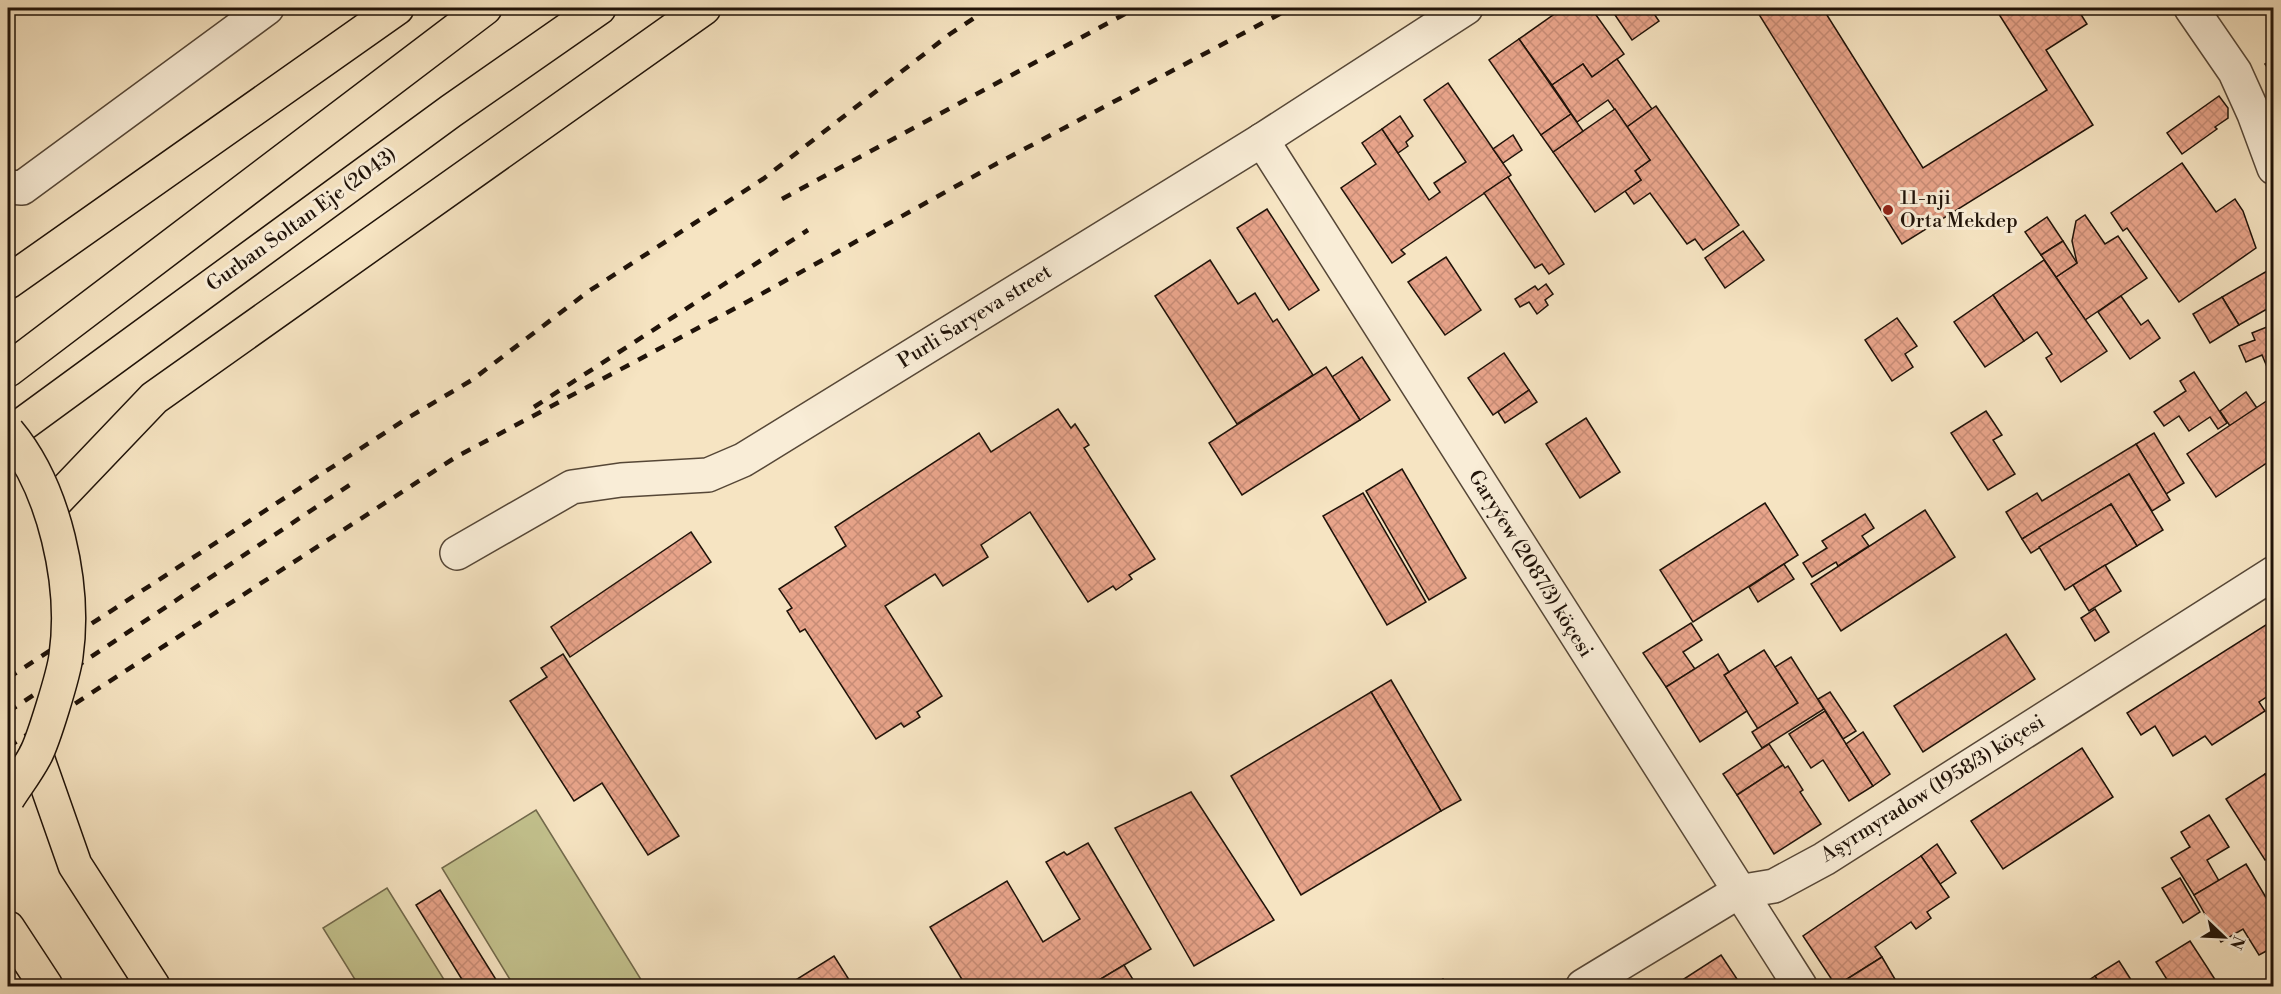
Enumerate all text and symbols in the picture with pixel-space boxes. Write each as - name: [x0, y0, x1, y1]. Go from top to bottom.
- street label: Gurban Soltan Eje (2043): [202, 143, 402, 297]
- place label: 11-nji Orta Mekdep: [1900, 186, 2018, 234]
- marker: 11-nji Orta Mekdep: [1881, 203, 1895, 217]
- street label: Purli Saryeva street: [894, 260, 1056, 374]
- street label: Garyýew (2087/3) köçesi: [1462, 466, 1598, 663]
- street label: Aşyrmyradow (1958/3) köçesi: [1816, 710, 2050, 869]
- north arrow: [2194, 907, 2254, 967]
- text: N: [2225, 933, 2249, 953]

